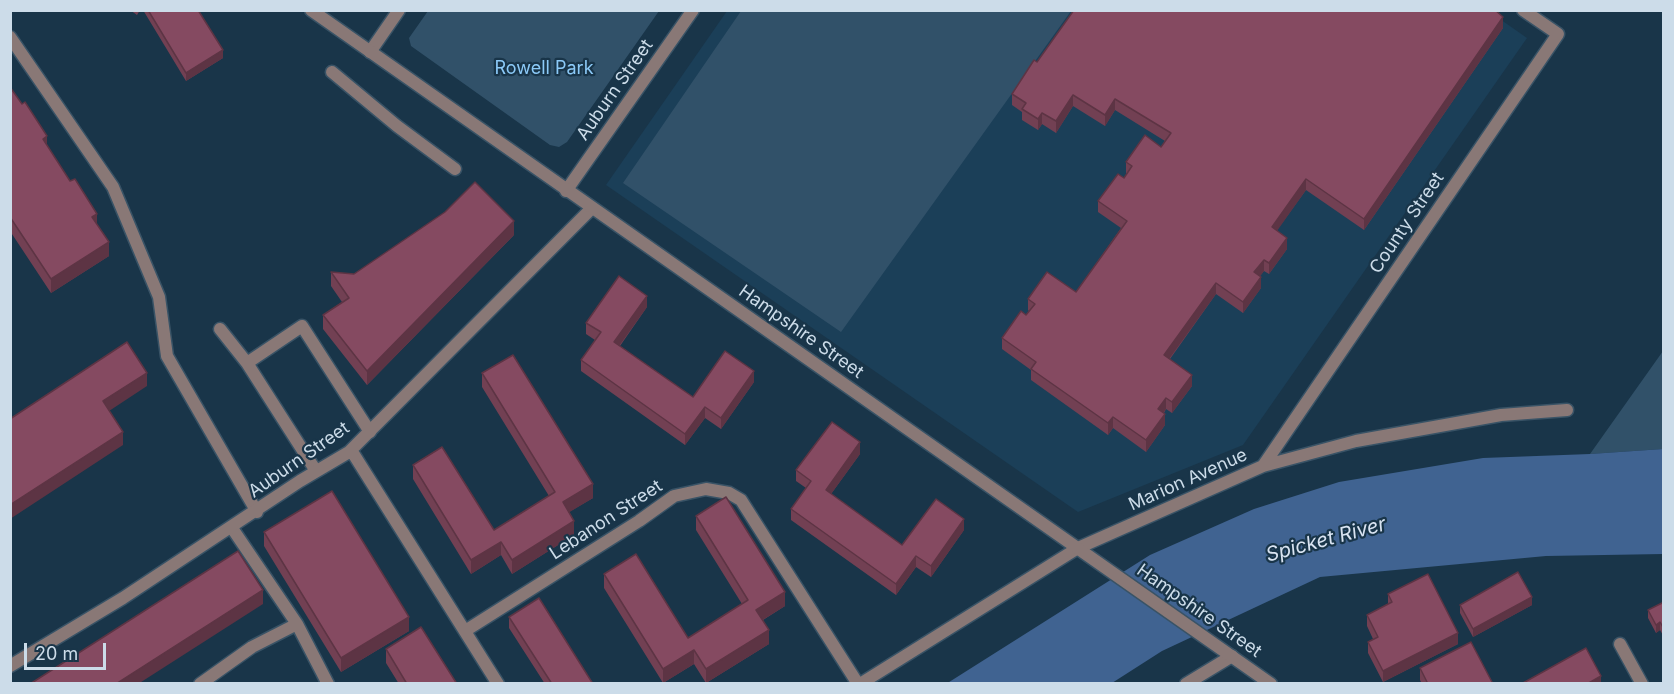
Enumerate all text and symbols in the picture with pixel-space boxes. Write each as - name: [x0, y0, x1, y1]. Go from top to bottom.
- street label: Auburn Street: [572, 35, 658, 145]
- park label: Rowell Park: [494, 58, 594, 80]
- street label: County Street: [1365, 168, 1449, 278]
- street label: Hampshire Street: [734, 281, 868, 383]
- street label: Auburn Street: [244, 417, 354, 503]
- street label: Marion Avenue: [1125, 444, 1251, 516]
- street label: Lebanon Street: [546, 476, 666, 564]
- water label: Spicket River: [1263, 512, 1389, 568]
- street label: Hampshire Street: [1132, 560, 1266, 662]
- scale bar: [27, 631, 110, 669]
- text: 20 m: [35, 643, 78, 664]

